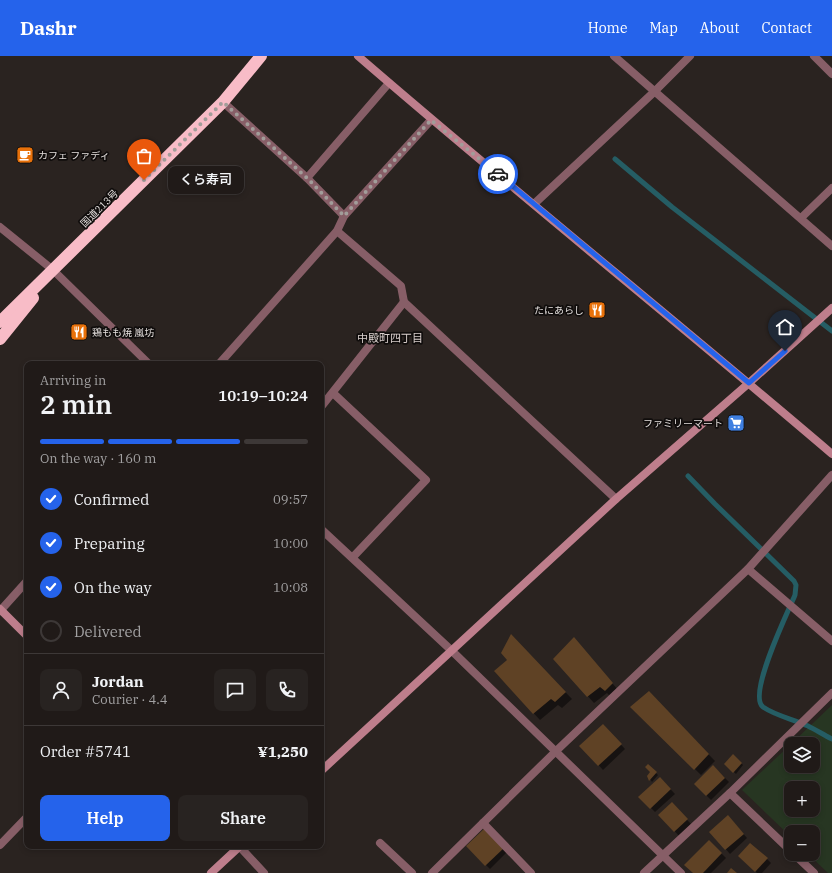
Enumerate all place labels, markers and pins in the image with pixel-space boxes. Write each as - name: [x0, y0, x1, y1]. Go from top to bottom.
- pin: [127, 139, 161, 180]
- cafe icon: カフェ ファディ: [15, 145, 35, 165]
- place label: カフェ ファディ: [38, 149, 110, 162]
- callout: くら寿司: [168, 166, 244, 194]
- restaurant icon: たにあらし: [587, 300, 607, 320]
- place label: たにあらし: [534, 304, 584, 317]
- pin: [768, 310, 802, 351]
- restaurant icon: 鶏もも焼 嵐坊: [69, 322, 89, 342]
- place label: 鶏もも焼 嵐坊: [92, 326, 154, 339]
- supermarket icon: ファミリーマート: [726, 413, 746, 433]
- place label: ファミリーマート: [643, 417, 723, 430]

